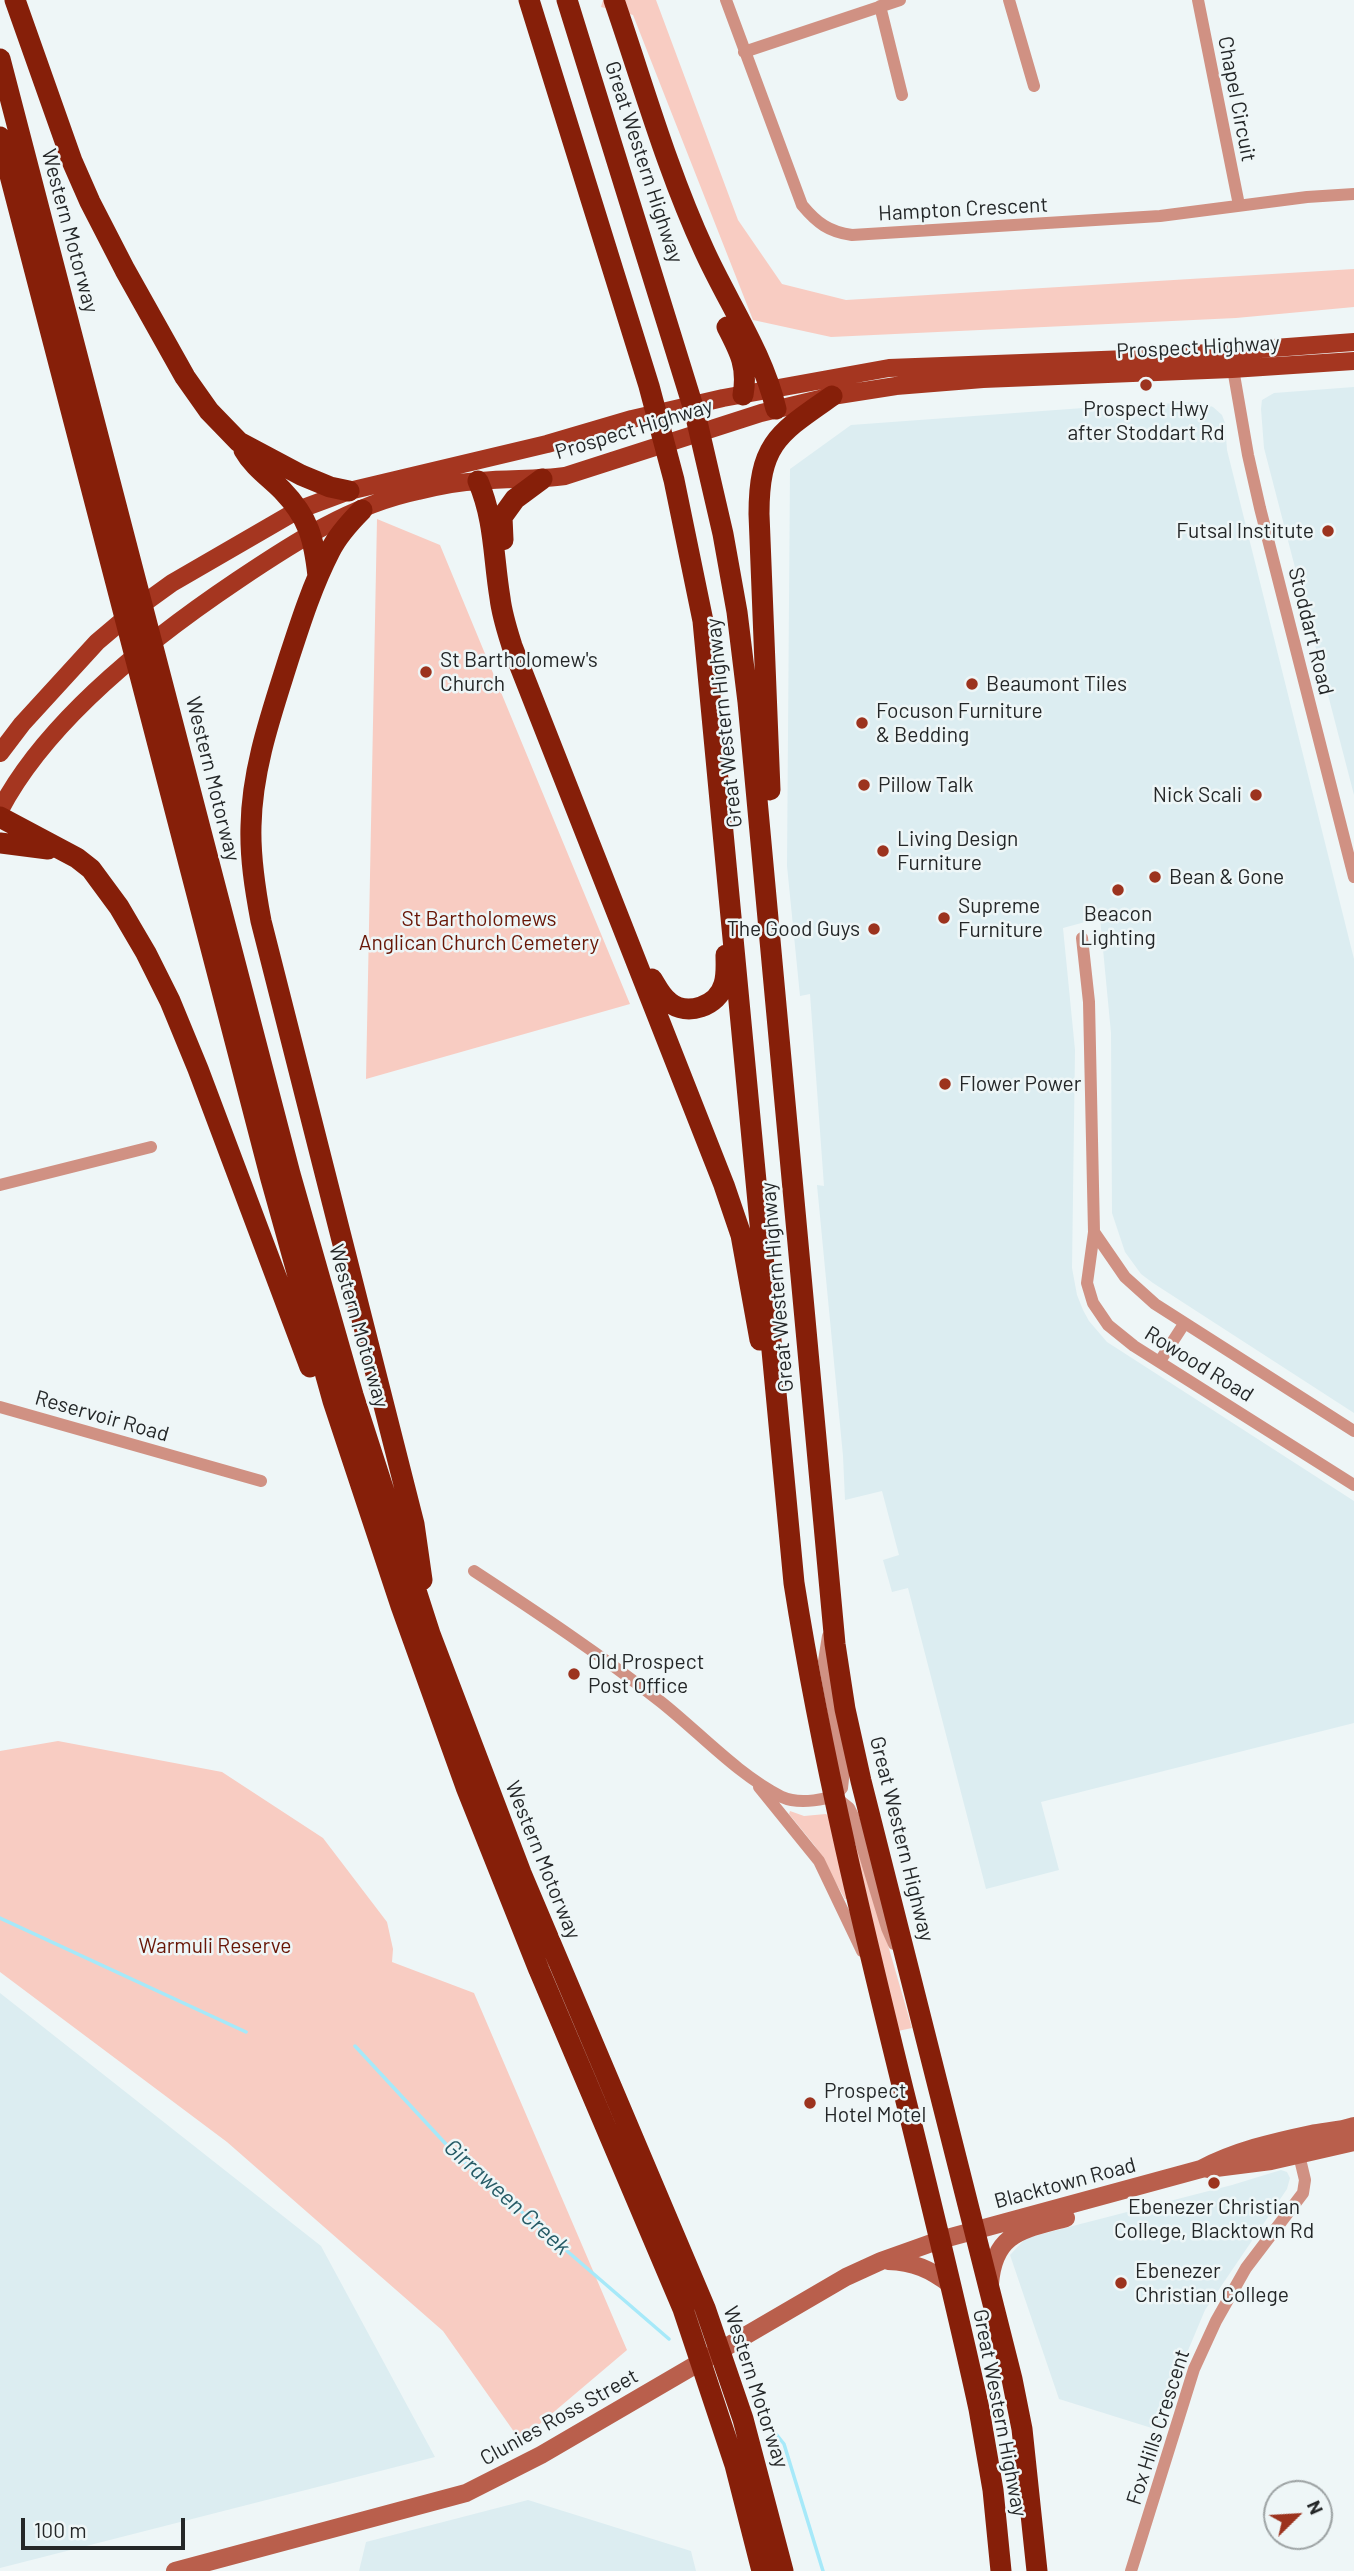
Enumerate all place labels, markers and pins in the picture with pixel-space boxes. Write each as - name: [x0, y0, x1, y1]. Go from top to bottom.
- marker: Prospect Hwy after Stoddart Rd: [1138, 377, 1154, 393]
- place label: Prospect Hwy after Stoddart Rd: [1067, 396, 1225, 446]
- place label: Futsal Institute: [1176, 518, 1314, 544]
- marker: Futsal Institute: [1320, 523, 1336, 539]
- place label: St Bartholomew's Church: [440, 647, 598, 697]
- marker: St Bartholomew's Church: [418, 664, 434, 680]
- place label: Beaumont Tiles: [986, 671, 1127, 697]
- marker: Beaumont Tiles: [964, 676, 980, 692]
- place label: Focuson Furniture & Bedding: [876, 698, 1043, 748]
- marker: Focuson Furniture & Bedding: [854, 715, 870, 731]
- place label: Pillow Talk: [878, 772, 974, 798]
- marker: Pillow Talk: [856, 777, 872, 793]
- place label: Nick Scali: [1153, 782, 1242, 808]
- marker: Nick Scali: [1248, 787, 1264, 803]
- place label: Living Design Furniture: [897, 826, 1018, 876]
- marker: Living Design Furniture: [875, 843, 891, 859]
- place label: Bean & Gone: [1169, 864, 1284, 890]
- marker: Bean & Gone: [1147, 869, 1163, 885]
- marker: Beacon Lighting: [1110, 882, 1126, 898]
- place label: Supreme Furniture: [958, 893, 1043, 943]
- place label: Beacon Lighting: [1080, 901, 1156, 951]
- marker: Supreme Furniture: [936, 910, 952, 926]
- place label: The Good Guys: [727, 916, 860, 942]
- marker: The Good Guys: [866, 921, 882, 937]
- place label: Flower Power: [959, 1071, 1081, 1097]
- marker: Flower Power: [937, 1076, 953, 1092]
- place label: Old Prospect Post Office: [588, 1649, 704, 1699]
- marker: Old Prospect Post Office: [566, 1666, 582, 1682]
- place label: Prospect Hotel Motel: [824, 2078, 926, 2128]
- marker: Prospect Hotel Motel: [802, 2095, 818, 2111]
- marker: Ebenezer Christian College, Blacktown Rd: [1206, 2175, 1222, 2191]
- place label: Ebenezer Christian College, Blacktown Rd: [1114, 2194, 1314, 2244]
- place label: Ebenezer Christian College: [1135, 2258, 1289, 2308]
- marker: Ebenezer Christian College: [1113, 2275, 1129, 2291]

